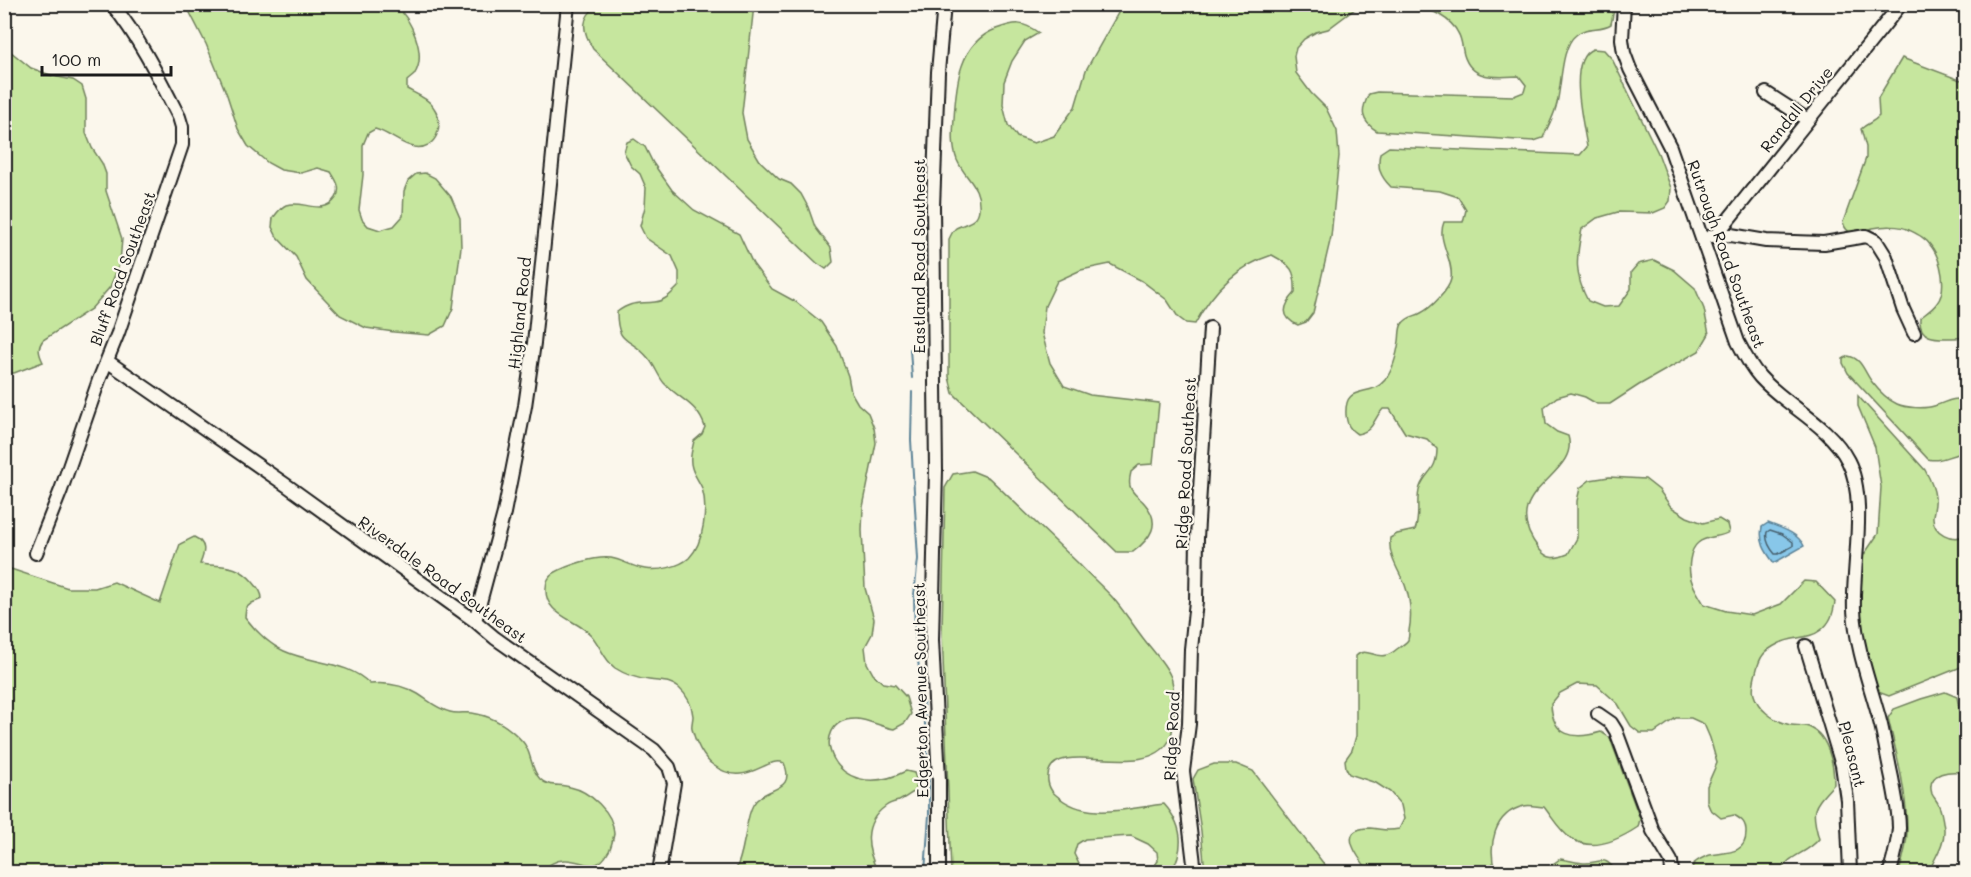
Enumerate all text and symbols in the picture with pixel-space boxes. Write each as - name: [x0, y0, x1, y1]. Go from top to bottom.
- scale bar: [42, 39, 171, 77]
- text: 100 m: [51, 47, 101, 71]
- street label: Randall Drive: [1755, 62, 1837, 156]
- street label: Rutrough Road Southeast: [1683, 157, 1771, 351]
- street label: Eastland Road Southeast: [908, 158, 929, 354]
- street label: Bluff Road Southeast: [84, 188, 160, 348]
- street label: Highland Road: [503, 256, 535, 370]
- street label: Ridge Road Southeast: [1170, 376, 1200, 550]
- street label: Riverdale Road Southeast: [354, 511, 532, 647]
- street label: Edgerton Avenue Southeast: [908, 582, 932, 798]
- street label: Ridge Road: [1158, 691, 1184, 781]
- street label: Pleasant: [1835, 719, 1871, 789]

